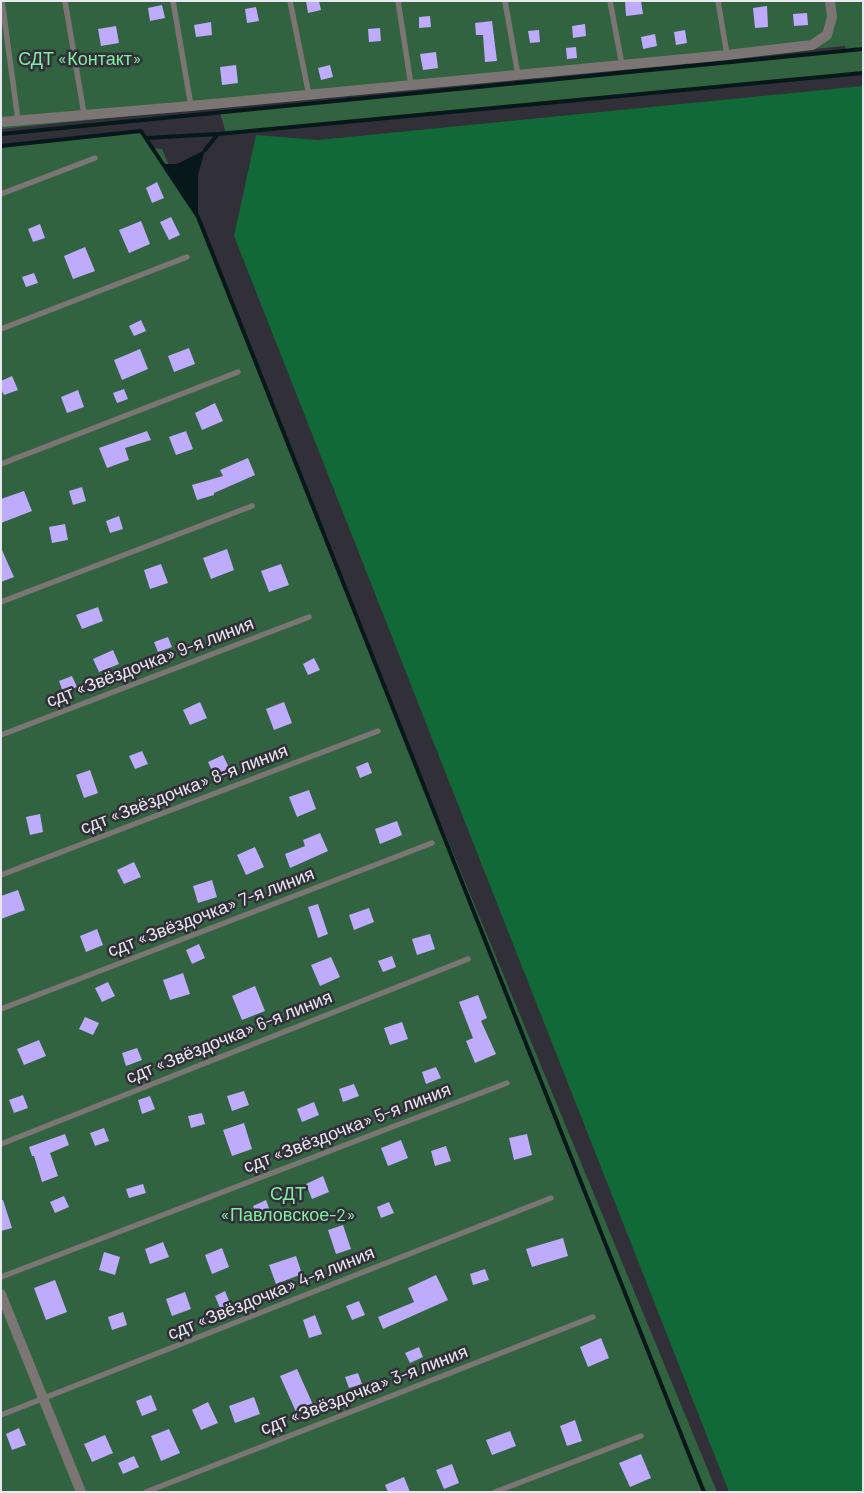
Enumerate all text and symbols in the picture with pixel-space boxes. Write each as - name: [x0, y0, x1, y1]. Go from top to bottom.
- park label: СДТ «Контакт»: [18, 48, 142, 70]
- street label: сдт «Звёздочка» 9-я линия: [43, 612, 257, 712]
- street label: сдт «Звёздочка» 8-я линия: [77, 739, 291, 839]
- street label: сдт «Звёздочка» 7-я линия: [105, 863, 317, 961]
- street label: сдт «Звёздочка» 6-я линия: [123, 986, 335, 1088]
- street label: сдт «Звёздочка» 5-я линия: [240, 1078, 454, 1178]
- park label: СДТ «Павловское-2»: [220, 1183, 356, 1226]
- street label: сдт «Звёздочка» 4-я линия: [164, 1242, 378, 1344]
- street label: сдт «Звёздочка» 3-я линия: [257, 1340, 471, 1440]

